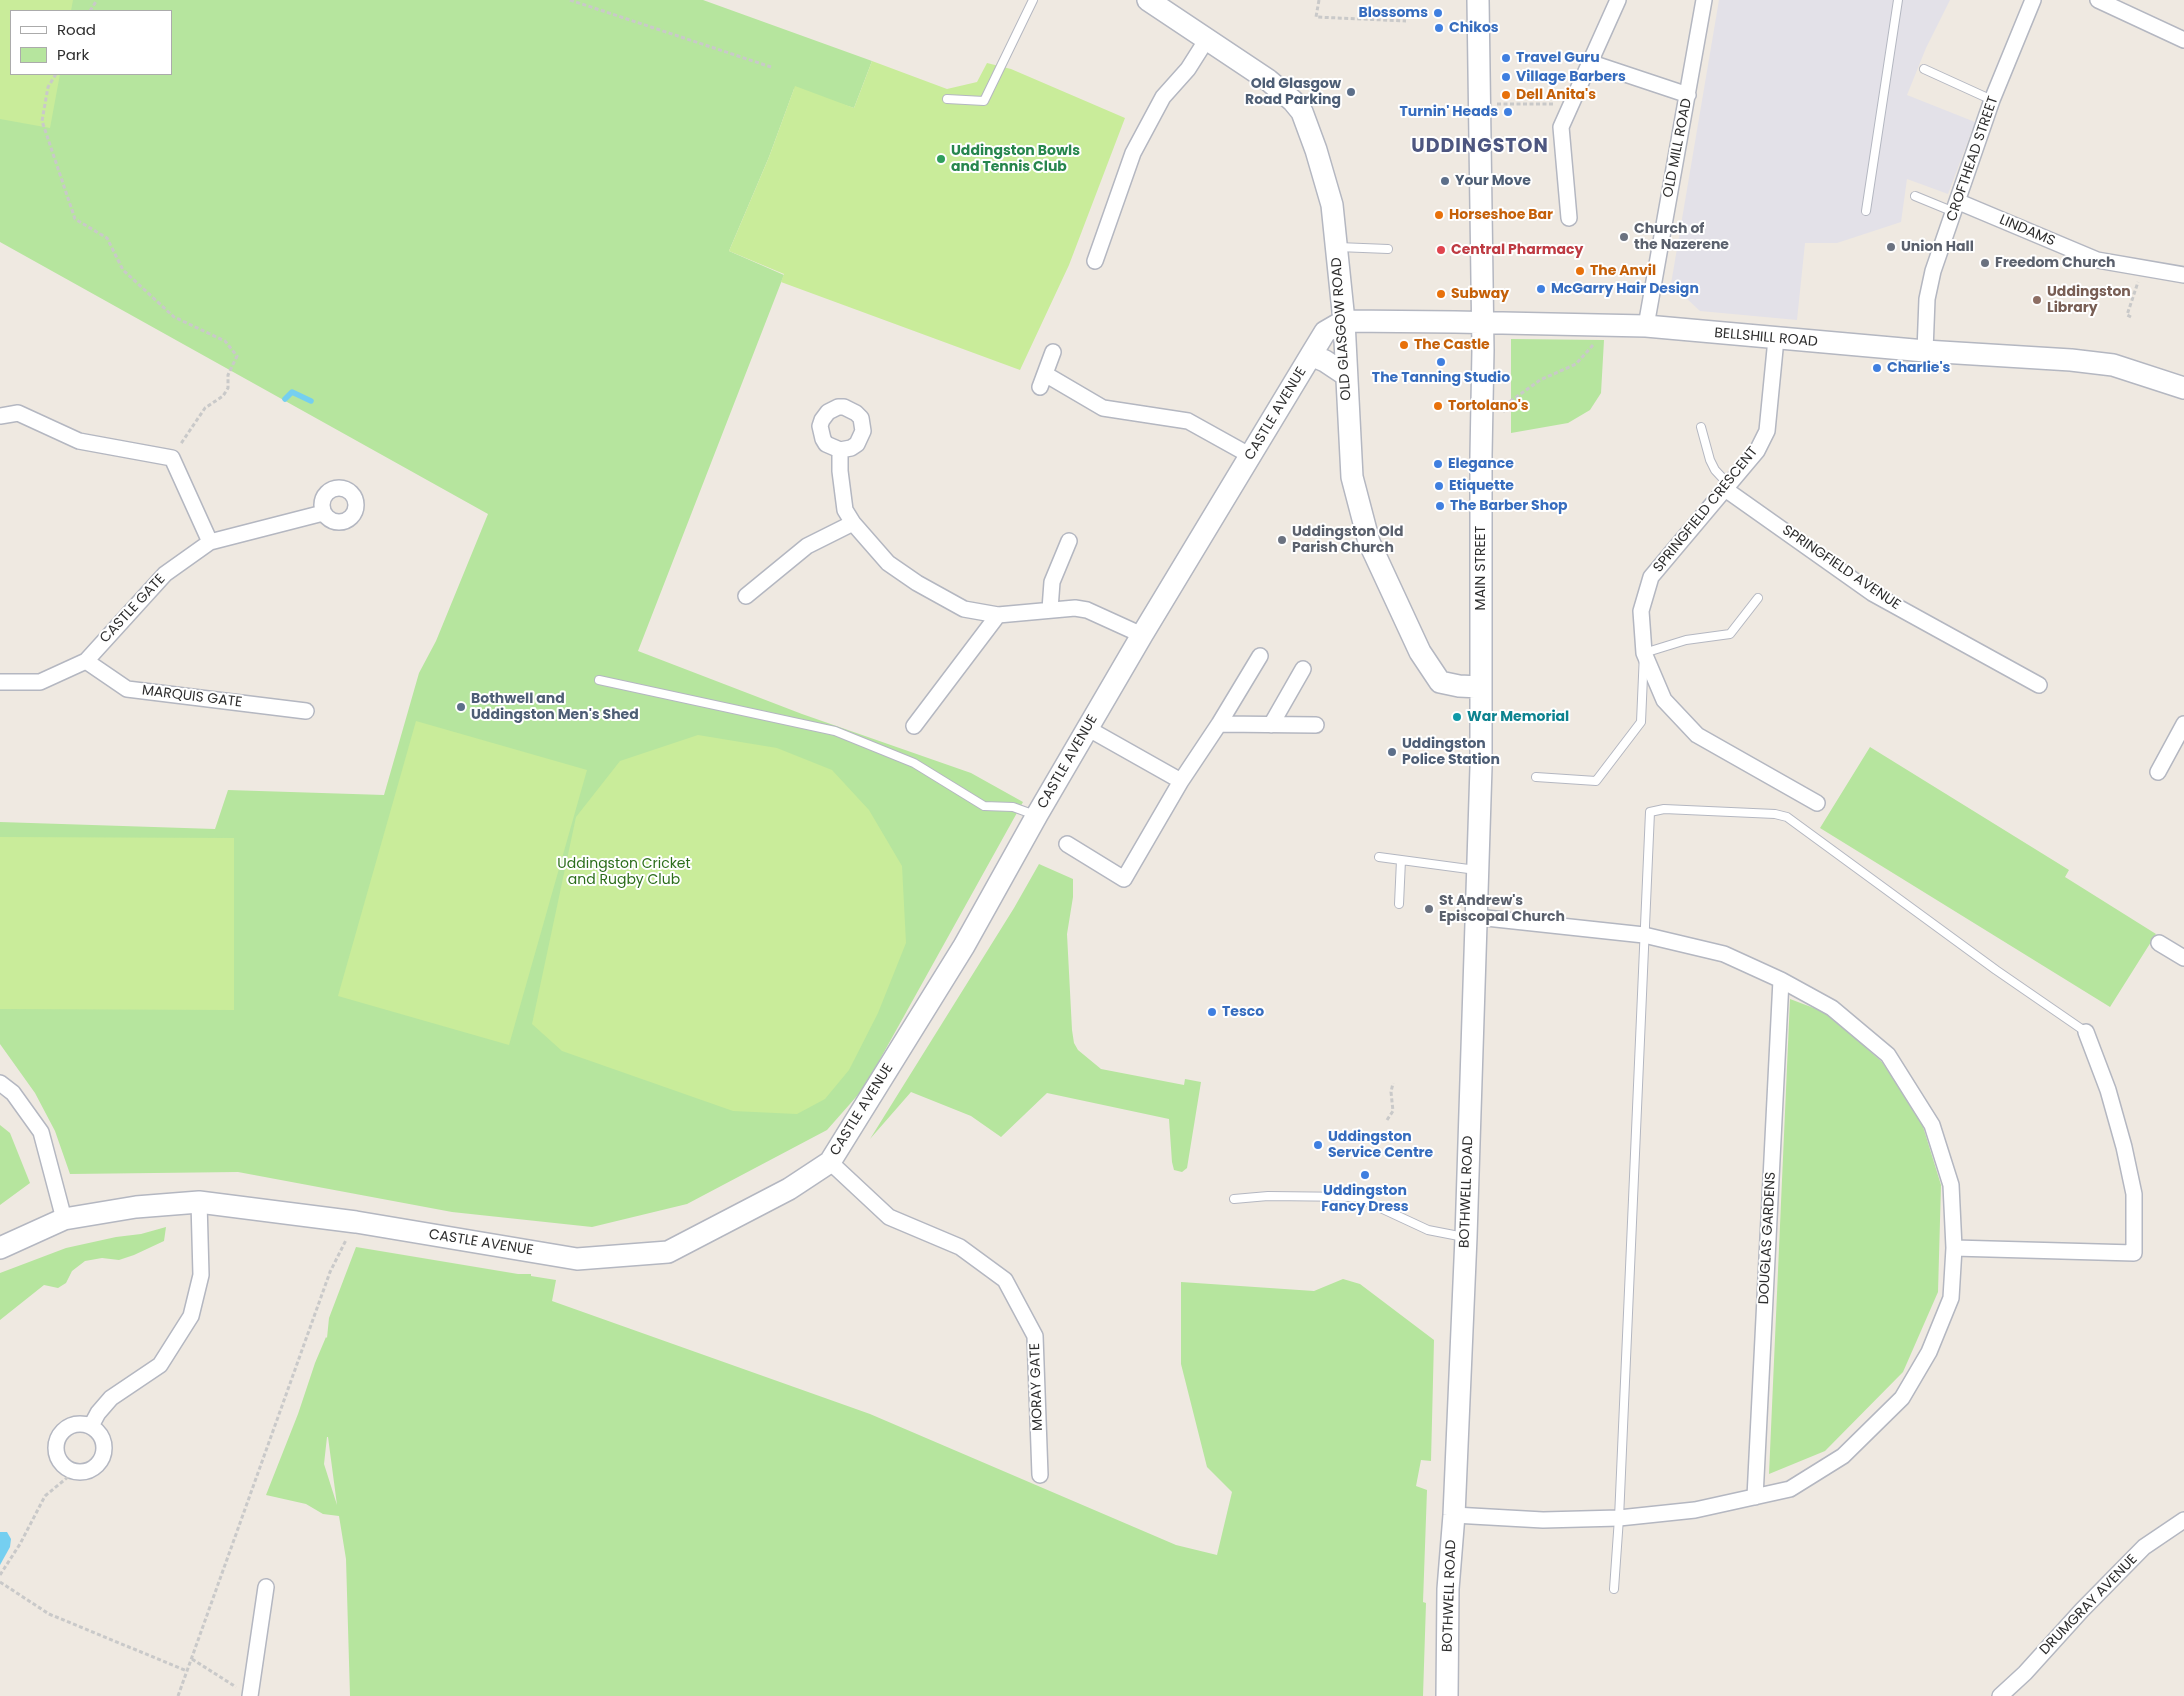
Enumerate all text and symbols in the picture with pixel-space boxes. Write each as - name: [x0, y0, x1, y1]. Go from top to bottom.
- place label: Blossoms: [1359, 5, 1428, 21]
- marker: Blossoms: [1432, 7, 1444, 19]
- legend: [10, 10, 172, 75]
- text: Road: [57, 19, 96, 40]
- place label: Chikos: [1449, 20, 1499, 36]
- marker: Chikos: [1433, 22, 1445, 34]
- text: Park: [57, 44, 89, 65]
- place label: Travel Guru: [1516, 50, 1600, 66]
- marker: Travel Guru: [1500, 52, 1512, 64]
- place label: Village Barbers: [1516, 69, 1626, 85]
- marker: Village Barbers: [1500, 71, 1512, 83]
- place label: Old Glasgow Road Parking: [1245, 76, 1341, 108]
- marker: Old Glasgow Road Parking: [1345, 86, 1357, 98]
- place label: Dell Anita's: [1516, 87, 1596, 103]
- marker: Dell Anita's: [1500, 89, 1512, 101]
- street label: CROFTHEAD STREET: [1944, 94, 2002, 224]
- street label: OLD MILL ROAD: [1660, 97, 1696, 199]
- place label: Turnin' Heads: [1400, 104, 1498, 120]
- marker: Turnin' Heads: [1502, 106, 1514, 118]
- district label: UDDINGSTON: [1410, 136, 1550, 158]
- place label: Uddingston Bowls and Tennis Club: [951, 143, 1080, 176]
- marker: Uddingston Bowls and Tennis Club: [935, 153, 947, 165]
- place label: Your Move: [1455, 173, 1531, 189]
- marker: Your Move: [1439, 175, 1451, 187]
- place label: Horseshoe Bar: [1449, 207, 1553, 223]
- marker: Horseshoe Bar: [1433, 209, 1445, 221]
- street label: LINDAMS: [1997, 212, 2057, 250]
- place label: Church of the Nazerene: [1634, 221, 1729, 253]
- marker: Church of the Nazerene: [1618, 231, 1630, 243]
- place label: Union Hall: [1901, 239, 1974, 255]
- marker: Union Hall: [1885, 241, 1897, 253]
- place label: Central Pharmacy: [1451, 242, 1583, 258]
- marker: Central Pharmacy: [1435, 244, 1447, 256]
- place label: Freedom Church: [1995, 255, 2116, 271]
- street label: OLD GLASGOW ROAD: [1329, 257, 1355, 401]
- marker: Freedom Church: [1979, 257, 1991, 269]
- place label: The Anvil: [1590, 263, 1656, 279]
- marker: The Anvil: [1574, 265, 1586, 277]
- place label: McGarry Hair Design: [1551, 281, 1699, 297]
- marker: McGarry Hair Design: [1535, 283, 1547, 295]
- place label: Uddingston Library: [2047, 284, 2131, 316]
- place label: Subway: [1451, 286, 1509, 302]
- marker: Subway: [1435, 288, 1447, 300]
- marker: Uddingston Library: [2031, 294, 2043, 306]
- street label: BELLSHILL ROAD: [1714, 325, 1818, 351]
- place label: The Castle: [1414, 337, 1490, 353]
- marker: The Castle: [1398, 339, 1410, 351]
- marker: The Tanning Studio: [1435, 356, 1447, 368]
- place label: Charlie's: [1887, 360, 1950, 376]
- marker: Charlie's: [1871, 362, 1883, 374]
- street label: CASTLE AVENUE: [1242, 364, 1310, 464]
- place label: The Tanning Studio: [1372, 370, 1510, 386]
- place label: Tortolano's: [1448, 398, 1529, 414]
- marker: Tortolano's: [1432, 400, 1444, 412]
- street label: SPRINGFIELD CRESCENT: [1650, 444, 1762, 576]
- place label: Elegance: [1448, 456, 1514, 472]
- marker: Elegance: [1432, 458, 1444, 470]
- place label: Etiquette: [1449, 478, 1514, 494]
- marker: Etiquette: [1433, 480, 1445, 492]
- place label: The Barber Shop: [1450, 498, 1568, 514]
- marker: The Barber Shop: [1434, 500, 1446, 512]
- street label: SPRINGFIELD AVENUE: [1779, 522, 1903, 614]
- place label: Uddingston Old Parish Church: [1292, 524, 1403, 556]
- street label: MAIN STREET: [1473, 526, 1489, 610]
- marker: Uddingston Old Parish Church: [1276, 534, 1288, 546]
- street label: CASTLE GATE: [97, 571, 169, 647]
- street label: MARQUIS GATE: [141, 683, 243, 711]
- place label: Bothwell and Uddingston Men's Shed: [471, 691, 639, 724]
- marker: Bothwell and Uddingston Men's Shed: [455, 701, 467, 713]
- place label: War Memorial: [1467, 709, 1569, 725]
- marker: War Memorial: [1451, 711, 1463, 723]
- street label: CASTLE AVENUE: [1034, 712, 1102, 812]
- place label: Uddingston Police Station: [1402, 736, 1500, 769]
- marker: Uddingston Police Station: [1386, 746, 1398, 758]
- park label: Uddingston Cricket and Rugby Club: [557, 856, 691, 889]
- place label: St Andrew's Episcopal Church: [1439, 893, 1565, 926]
- marker: St Andrew's Episcopal Church: [1423, 903, 1435, 915]
- place label: Tesco: [1222, 1004, 1264, 1020]
- marker: Tesco: [1206, 1006, 1218, 1018]
- street label: CASTLE AVENUE: [827, 1061, 897, 1159]
- place label: Uddingston Service Centre: [1328, 1129, 1433, 1162]
- street label: BOTHWELL ROAD: [1457, 1136, 1477, 1248]
- marker: Uddingston Service Centre: [1312, 1139, 1324, 1151]
- marker: Uddingston Fancy Dress: [1359, 1169, 1371, 1181]
- street label: DOUGLAS GARDENS: [1756, 1171, 1780, 1305]
- place label: Uddingston Fancy Dress: [1321, 1183, 1409, 1216]
- street label: CASTLE AVENUE: [428, 1226, 534, 1260]
- street label: MORAY GATE: [1027, 1343, 1047, 1431]
- street label: BOTHWELL ROAD: [1440, 1540, 1460, 1652]
- street label: DRUMGRAY AVENUE: [2037, 1551, 2141, 1659]

